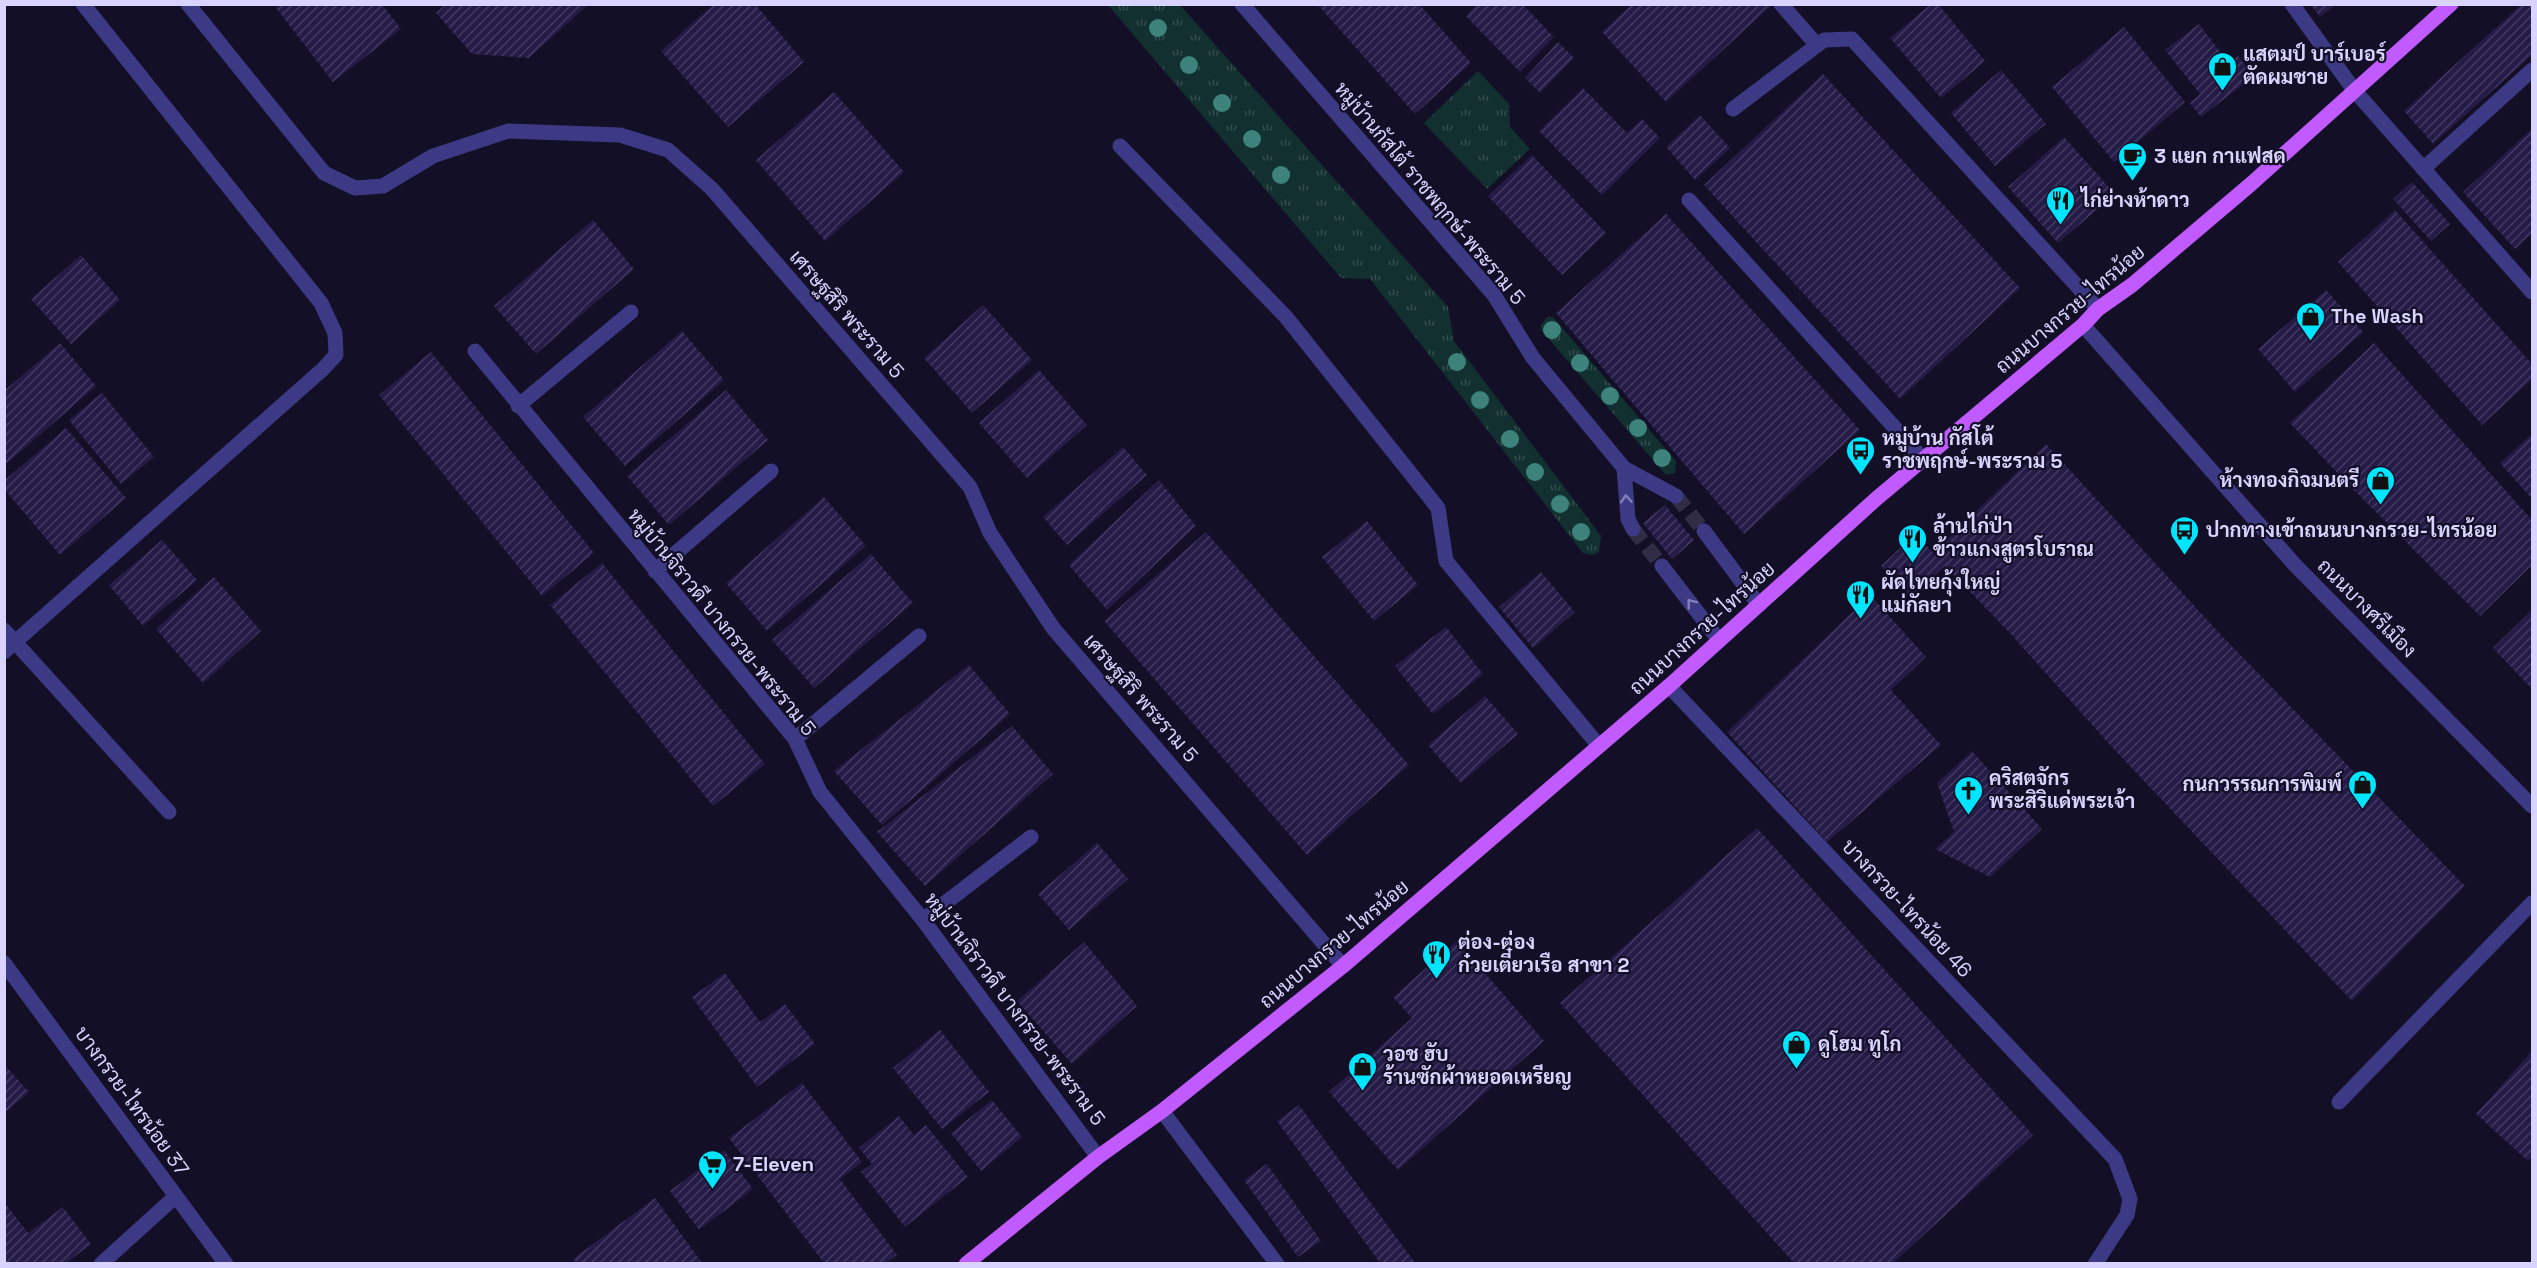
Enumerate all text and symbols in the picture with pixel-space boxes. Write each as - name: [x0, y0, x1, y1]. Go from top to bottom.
- place label: แสตมป์ บาร์เบอร์ ตัดผมชาย: [2243, 41, 2387, 90]
- shop icon: แสตมป์ บาร์เบอร์ ตัดผมชาย: [2206, 50, 2238, 92]
- street label: หมู่บ้านกัสโต้ ราชพฤกษ์-พระราม 5: [1327, 75, 1532, 311]
- cafe icon: 3 แยก กาแฟสด: [2117, 140, 2149, 182]
- place label: 3 แยก กาแฟสด: [2154, 143, 2286, 169]
- restaurant icon: ไก่ย่างห้าดาว: [2044, 184, 2076, 226]
- place label: ไก่ย่างห้าดาว: [2079, 186, 2190, 213]
- street label: ถนนบางกรวย-ไทรน้อย: [1990, 239, 2150, 379]
- street label: เศรษฐสิริ พระราม 5: [784, 244, 910, 384]
- shop icon: The Wash: [2294, 300, 2326, 342]
- place label: The Wash: [2331, 303, 2424, 329]
- place label: หมู่บ้าน กัสโต้ ราชพฤกษ์-พระราม 5: [1882, 424, 2062, 474]
- bus stop icon: หมู่บ้าน กัสโต้ ราชพฤกษ์-พระราม 5: [1845, 434, 1877, 476]
- shop icon: ห้างทองกิจมนตรี: [2364, 464, 2396, 506]
- place label: ห้างทองกิจมนตรี: [2220, 467, 2359, 493]
- one-way arrow: [1620, 495, 1633, 504]
- street label: หมู่บ้านจิราวดี บางกรวย-พระราม 5: [621, 503, 822, 742]
- place label: ล้านไก่ป่า ข้าวแกงสูตรโบราณ: [1933, 512, 2094, 563]
- bus stop icon: ปากทางเข้าถนนบางกรวย-ไทรน้อย: [2169, 514, 2201, 556]
- place label: ปากทางเข้าถนนบางกรวย-ไทรน้อย: [2206, 516, 2497, 543]
- restaurant icon: ล้านไก่ป่า ข้าวแกงสูตรโบราณ: [1896, 522, 1928, 564]
- street label: ถนนบางศรีเมือง: [2312, 552, 2423, 663]
- street label: ถนนบางกรวย-ไทรน้อย: [1624, 556, 1780, 700]
- place label: ผัดไทยกุ้งใหญ่ แม่กัลยา: [1881, 568, 2001, 618]
- restaurant icon: ผัดไทยกุ้งใหญ่ แม่กัลยา: [1844, 578, 1876, 620]
- one-way arrow: [1687, 599, 1698, 610]
- street label: เศรษฐสิริ พระราม 5: [1078, 628, 1204, 768]
- place label: คริสตจักร พระสิริแด่พระเจ้า: [1989, 765, 2135, 814]
- shop icon: กนกวรรณการพิมพ์: [2347, 768, 2379, 810]
- place label: กนกวรรณการพิมพ์: [2183, 771, 2343, 797]
- church icon: คริสตจักร พระสิริแด่พระเจ้า: [1952, 774, 1984, 816]
- street label: บางกรวย-ไทรน้อย 46: [1836, 833, 1978, 983]
- street label: ถนนบางกรวย-ไทรน้อย: [1254, 874, 1414, 1014]
- street label: หมู่บ้านจิราวดี บางกรวย-พระราม 5: [917, 887, 1111, 1132]
- place label: ต่อง-ต่อง ก๋วยเตี๋ยวเรือ สาขา 2: [1458, 929, 1630, 978]
- restaurant icon: ต่อง-ต่อง ก๋วยเตี๋ยวเรือ สาขา 2: [1421, 938, 1453, 980]
- street label: บางกรวย-ไทรน้อย 37: [69, 1021, 195, 1181]
- shop icon: ดูโฮม ทูโก: [1781, 1028, 1813, 1070]
- place label: ดูโฮม ทูโก: [1818, 1030, 1902, 1058]
- place label: วอช ฮับ ร้านซักผ้าหยอดเหรียญ: [1383, 1041, 1572, 1090]
- shop icon: วอช ฮับ ร้านซักผ้าหยอดเหรียญ: [1346, 1050, 1378, 1092]
- supermarket icon: 7-Eleven: [696, 1148, 728, 1190]
- place label: 7-Eleven: [733, 1151, 814, 1177]

